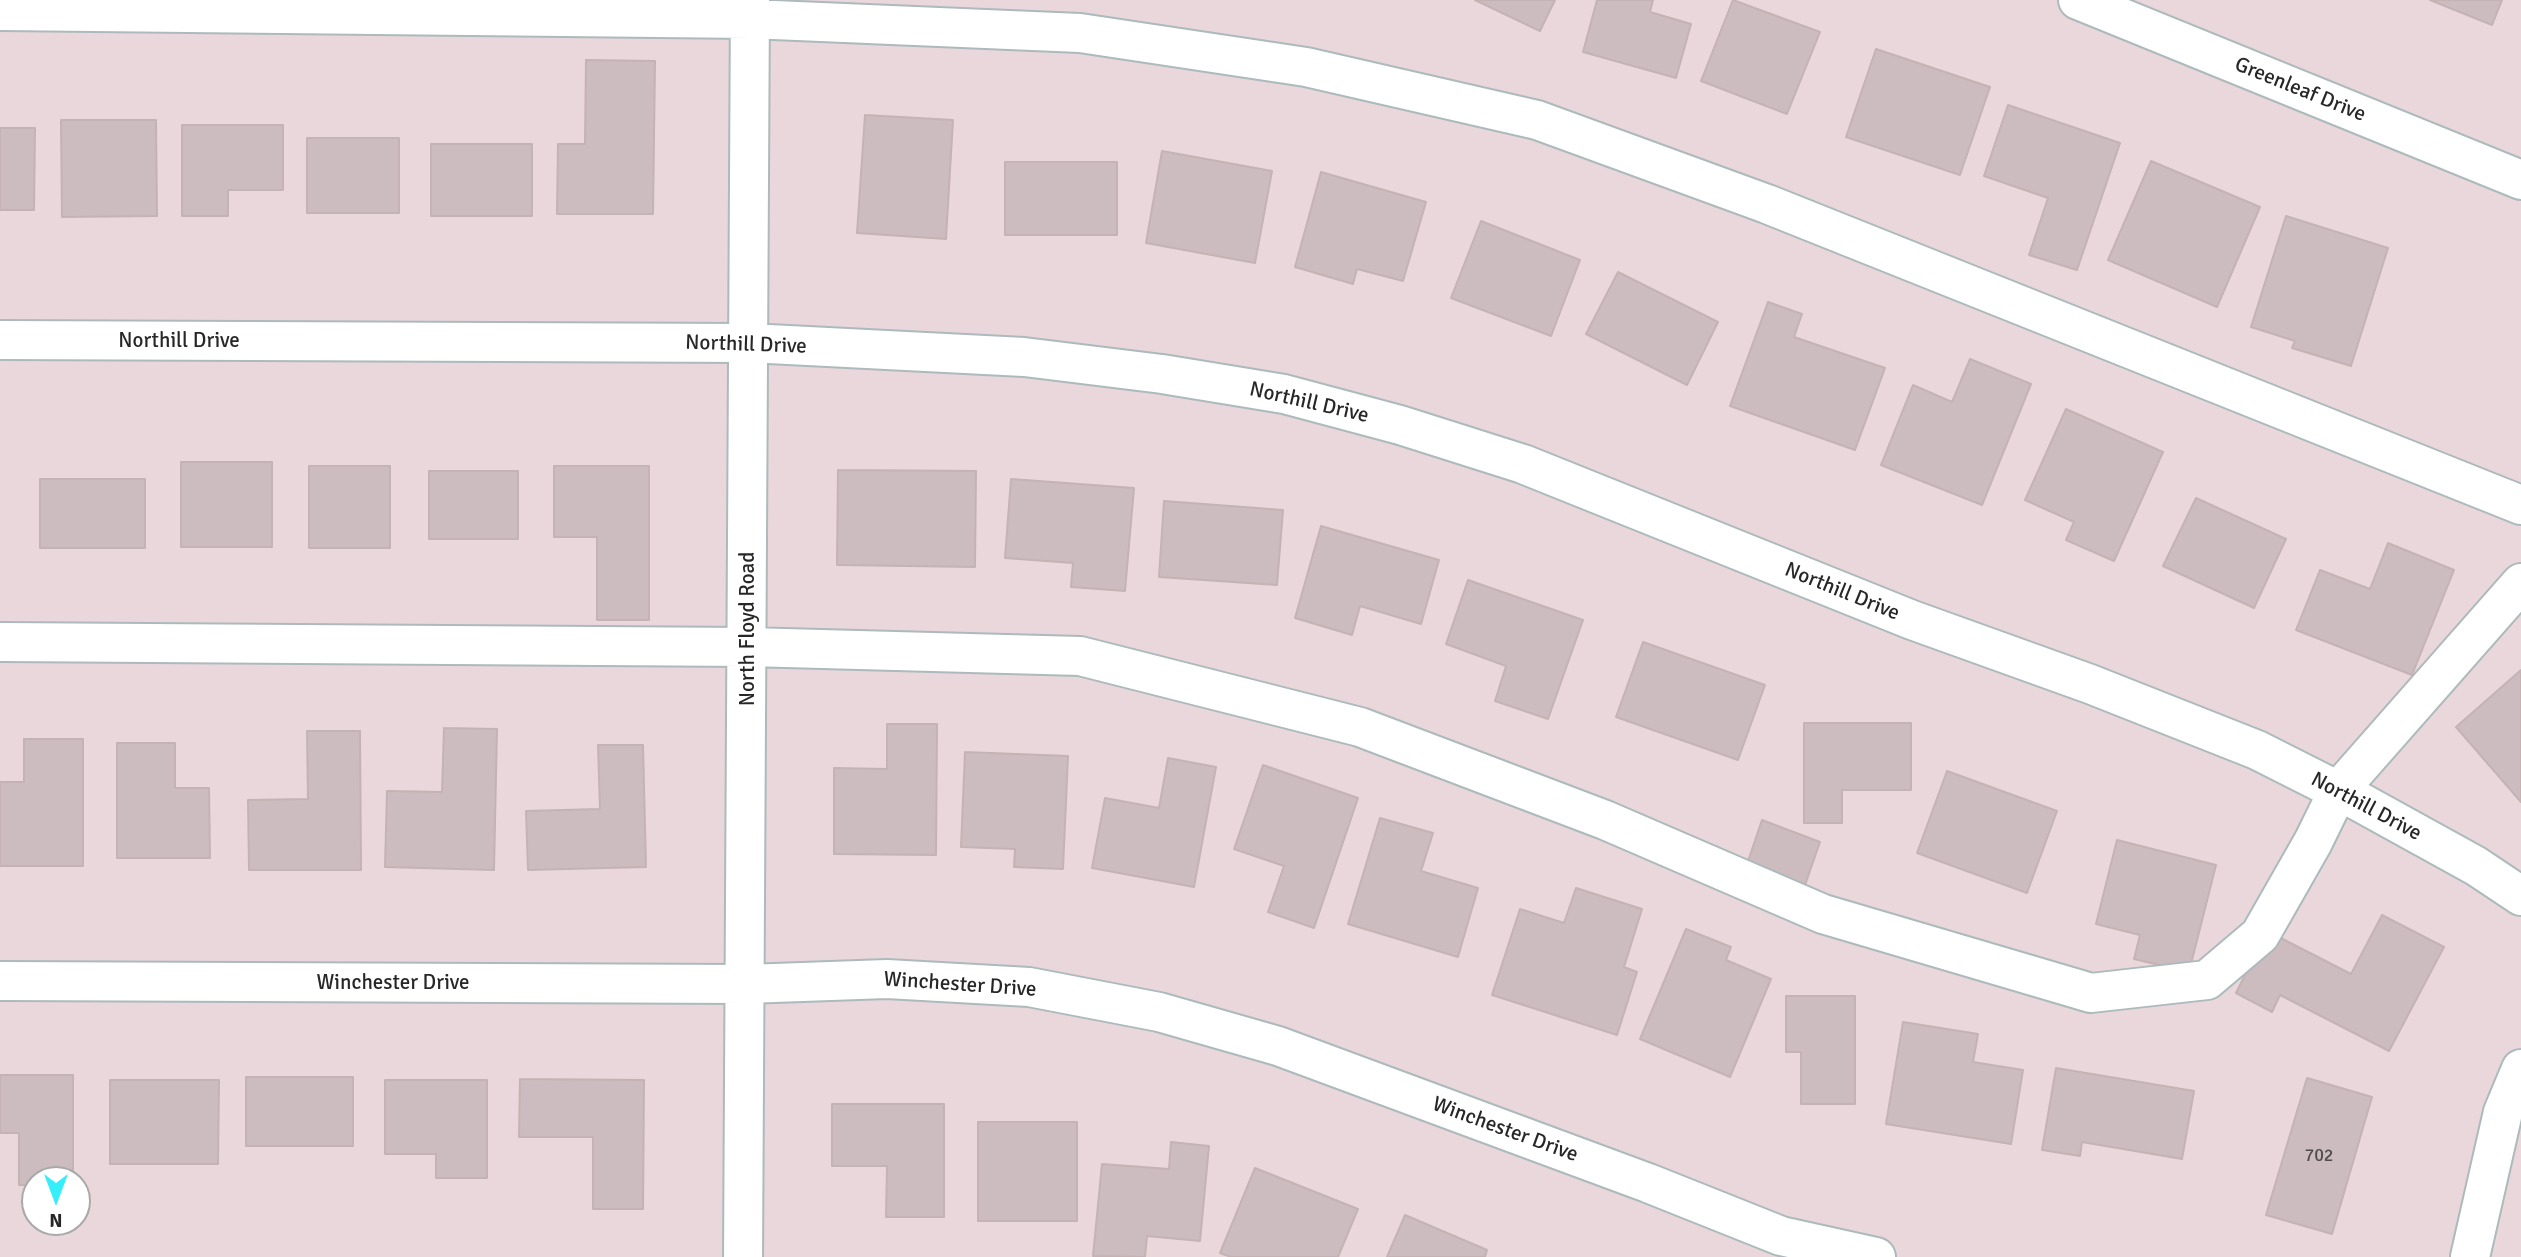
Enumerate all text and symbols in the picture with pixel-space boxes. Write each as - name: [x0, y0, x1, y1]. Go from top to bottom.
- street label: Greenleaf Drive: [2231, 52, 2369, 128]
- street label: Northill Drive: [118, 328, 240, 354]
- street label: Northill Drive: [685, 330, 807, 360]
- street label: Northill Drive: [1247, 377, 1371, 429]
- street label: North Floyd Road: [735, 552, 761, 706]
- street label: Northill Drive: [1781, 558, 1903, 626]
- street label: Northill Drive: [2306, 767, 2426, 847]
- street label: Winchester Drive: [883, 967, 1037, 1003]
- street label: Winchester Drive: [316, 970, 470, 996]
- street label: Winchester Drive: [1429, 1092, 1581, 1168]
- house number: 702: [2304, 1145, 2334, 1167]
- north arrow: [21, 1166, 91, 1236]
- text: N: [49, 1208, 63, 1232]

